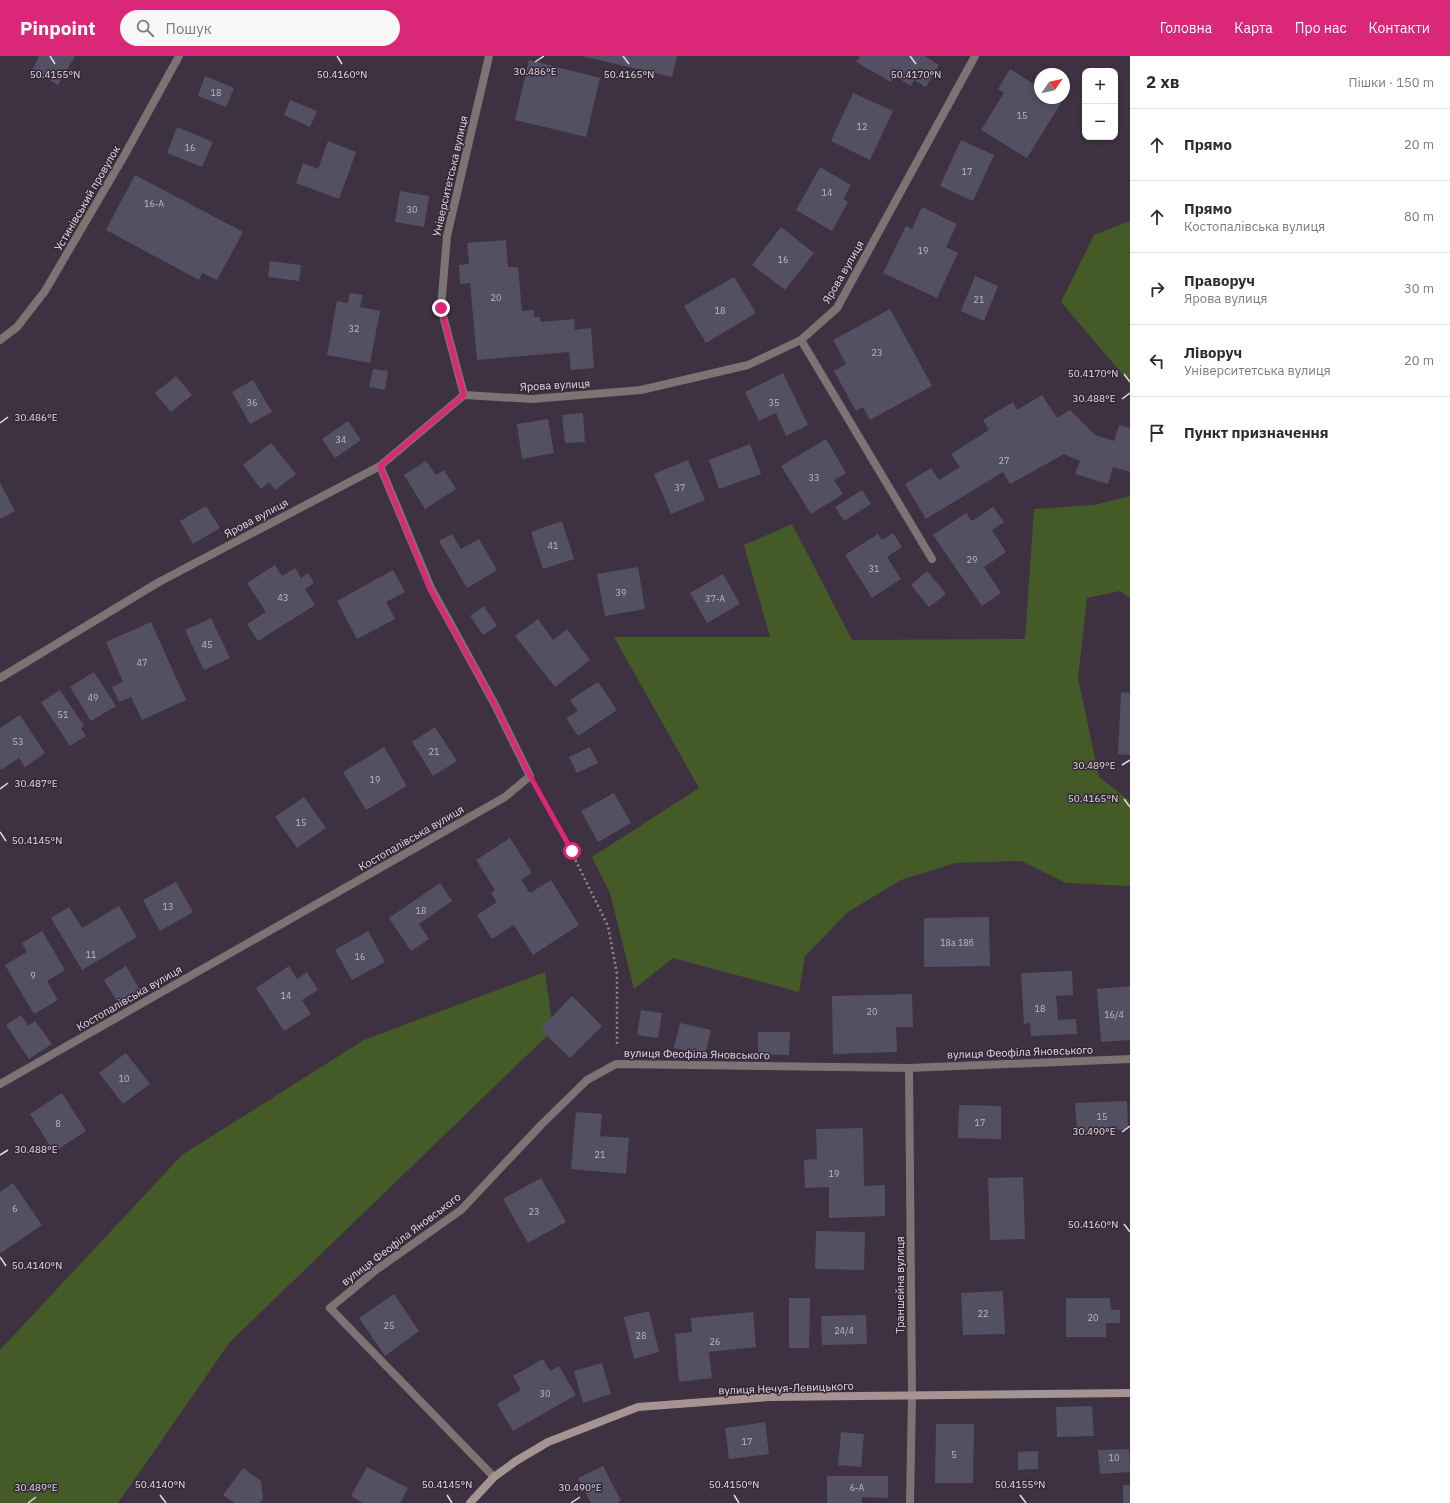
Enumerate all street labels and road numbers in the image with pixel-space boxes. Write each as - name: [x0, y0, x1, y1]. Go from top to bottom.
- street label: Університетська вулиця: [429, 114, 471, 238]
- street label: Устинівський провулок: [51, 143, 123, 253]
- street label: Ярова вулиця: [819, 238, 867, 306]
- street label: Ярова вулиця: [519, 376, 591, 394]
- street label: Ярова вулиця: [222, 495, 290, 541]
- street label: Костопалівська вулиця: [356, 802, 466, 874]
- street label: Костопалівська вулиця: [74, 962, 184, 1034]
- street label: вулиця Феофіла Яновського: [947, 1042, 1093, 1062]
- street label: вулиця Феофіла Яновського: [624, 1046, 770, 1062]
- street label: вулиця Феофіла Яновського: [338, 1189, 464, 1289]
- street label: Траншейна вулиця: [893, 1236, 907, 1334]
- street label: вулиця Нечуя-Левицького: [718, 1379, 854, 1397]

